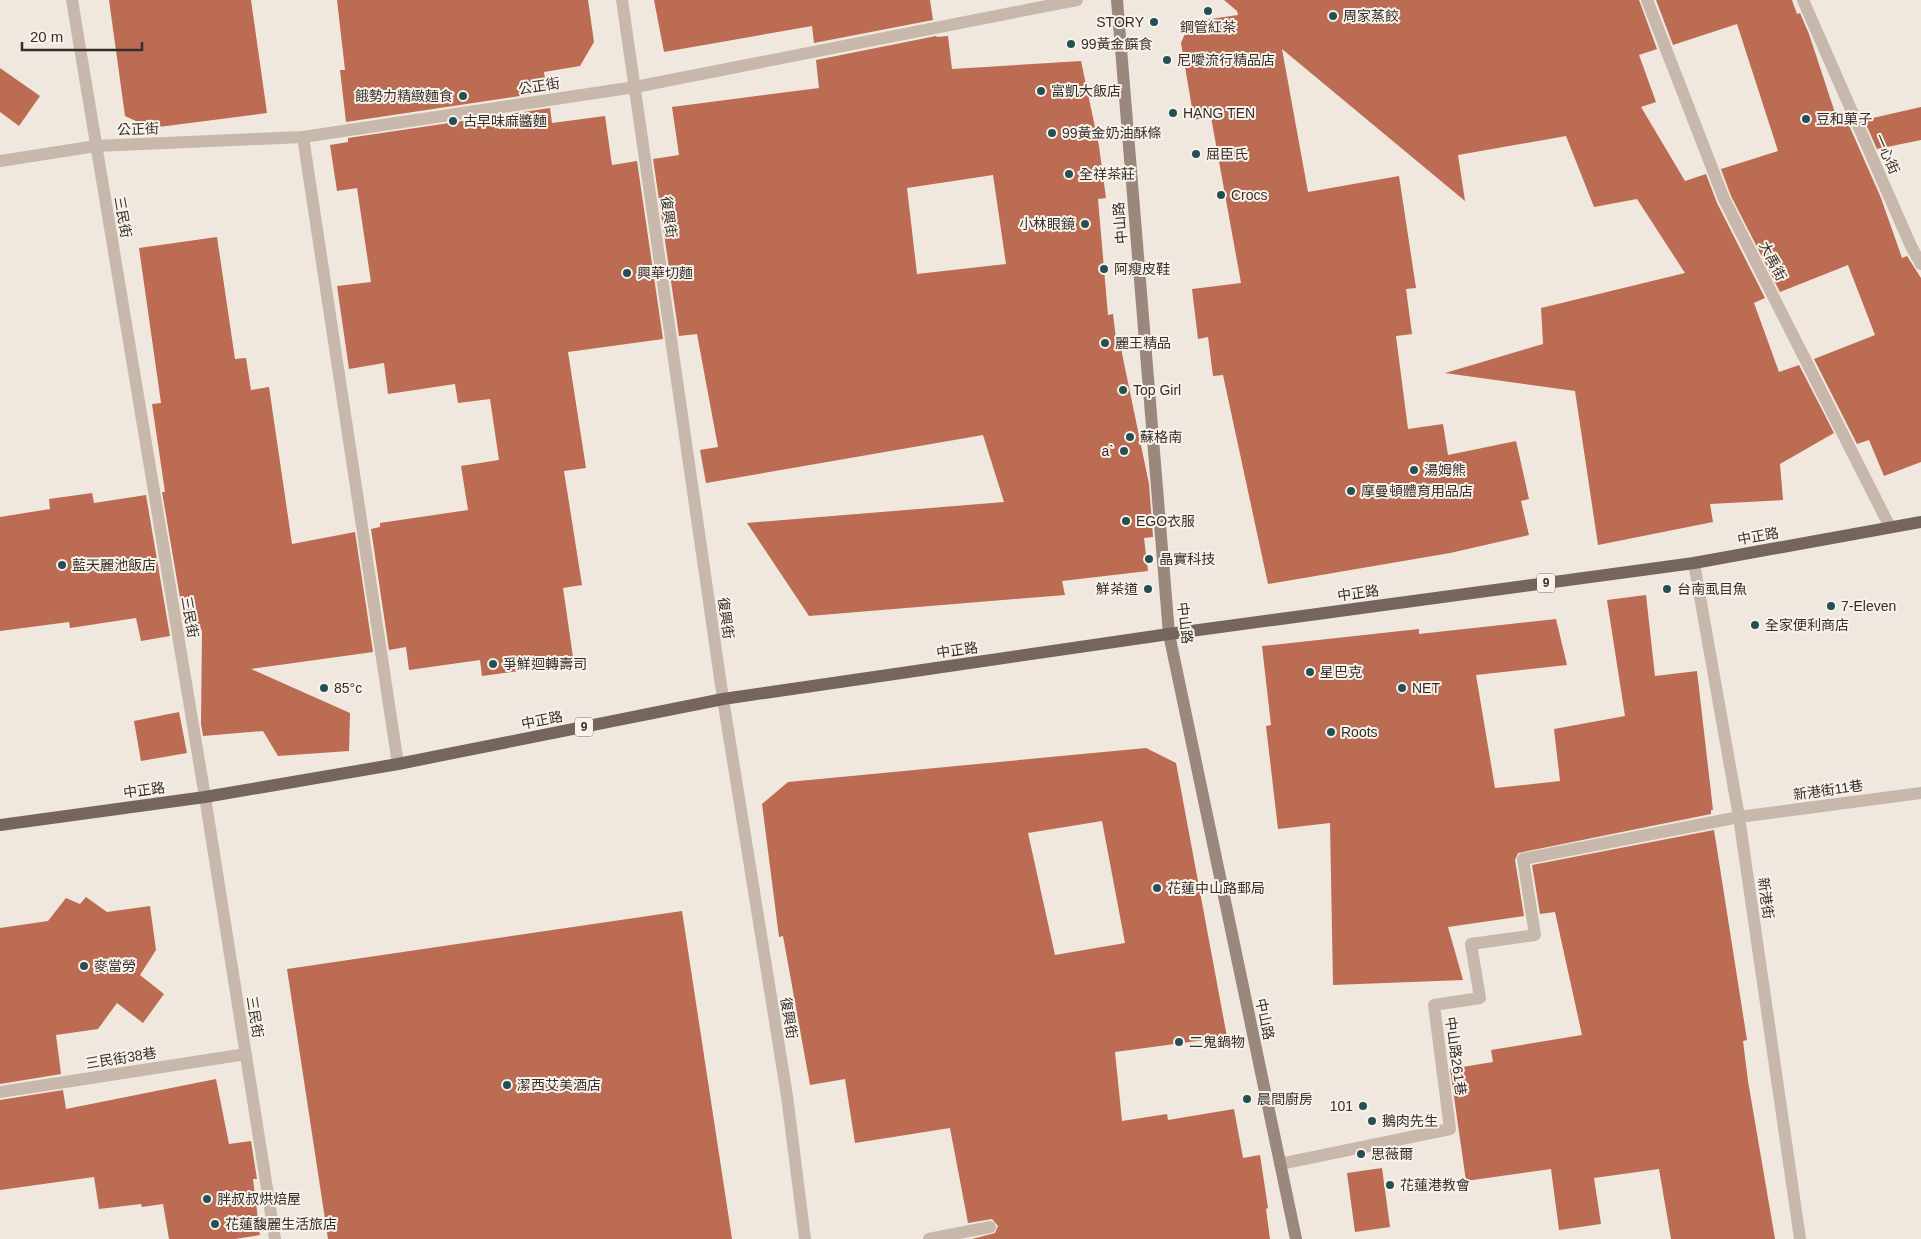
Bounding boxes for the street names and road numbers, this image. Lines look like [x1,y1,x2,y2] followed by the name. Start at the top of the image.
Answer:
[517,75,561,97] street label: 公正街
[117,120,159,138] street label: 公正街
[1871,132,1903,176] street label: 一心街
[111,195,135,239] street label: 三民街
[658,195,680,239] street label: 復興街
[1110,201,1130,245] street label: 中山路
[1756,239,1790,283] street label: 大禹街
[1736,524,1780,548] street label: 中正路
[1537,574,1555,592] road number: 9
[1336,582,1380,604] street label: 中正路
[178,595,202,639] street label: 三民街
[715,596,737,640] street label: 復興街
[1175,601,1195,645] street label: 中山路
[935,639,979,661] street label: 中正路
[520,708,564,732] street label: 中正路
[575,718,593,736] road number: 9
[1792,777,1864,803] street label: 新港街11巷
[122,779,166,801] street label: 中正路
[1755,876,1777,920] street label: 新港街
[244,995,266,1039] street label: 三民街
[778,996,800,1040] street label: 復興街
[1253,997,1277,1041] street label: 中山路
[1443,1016,1469,1096] street label: 中山路261巷
[84,1044,158,1072] street label: 三民街38巷

